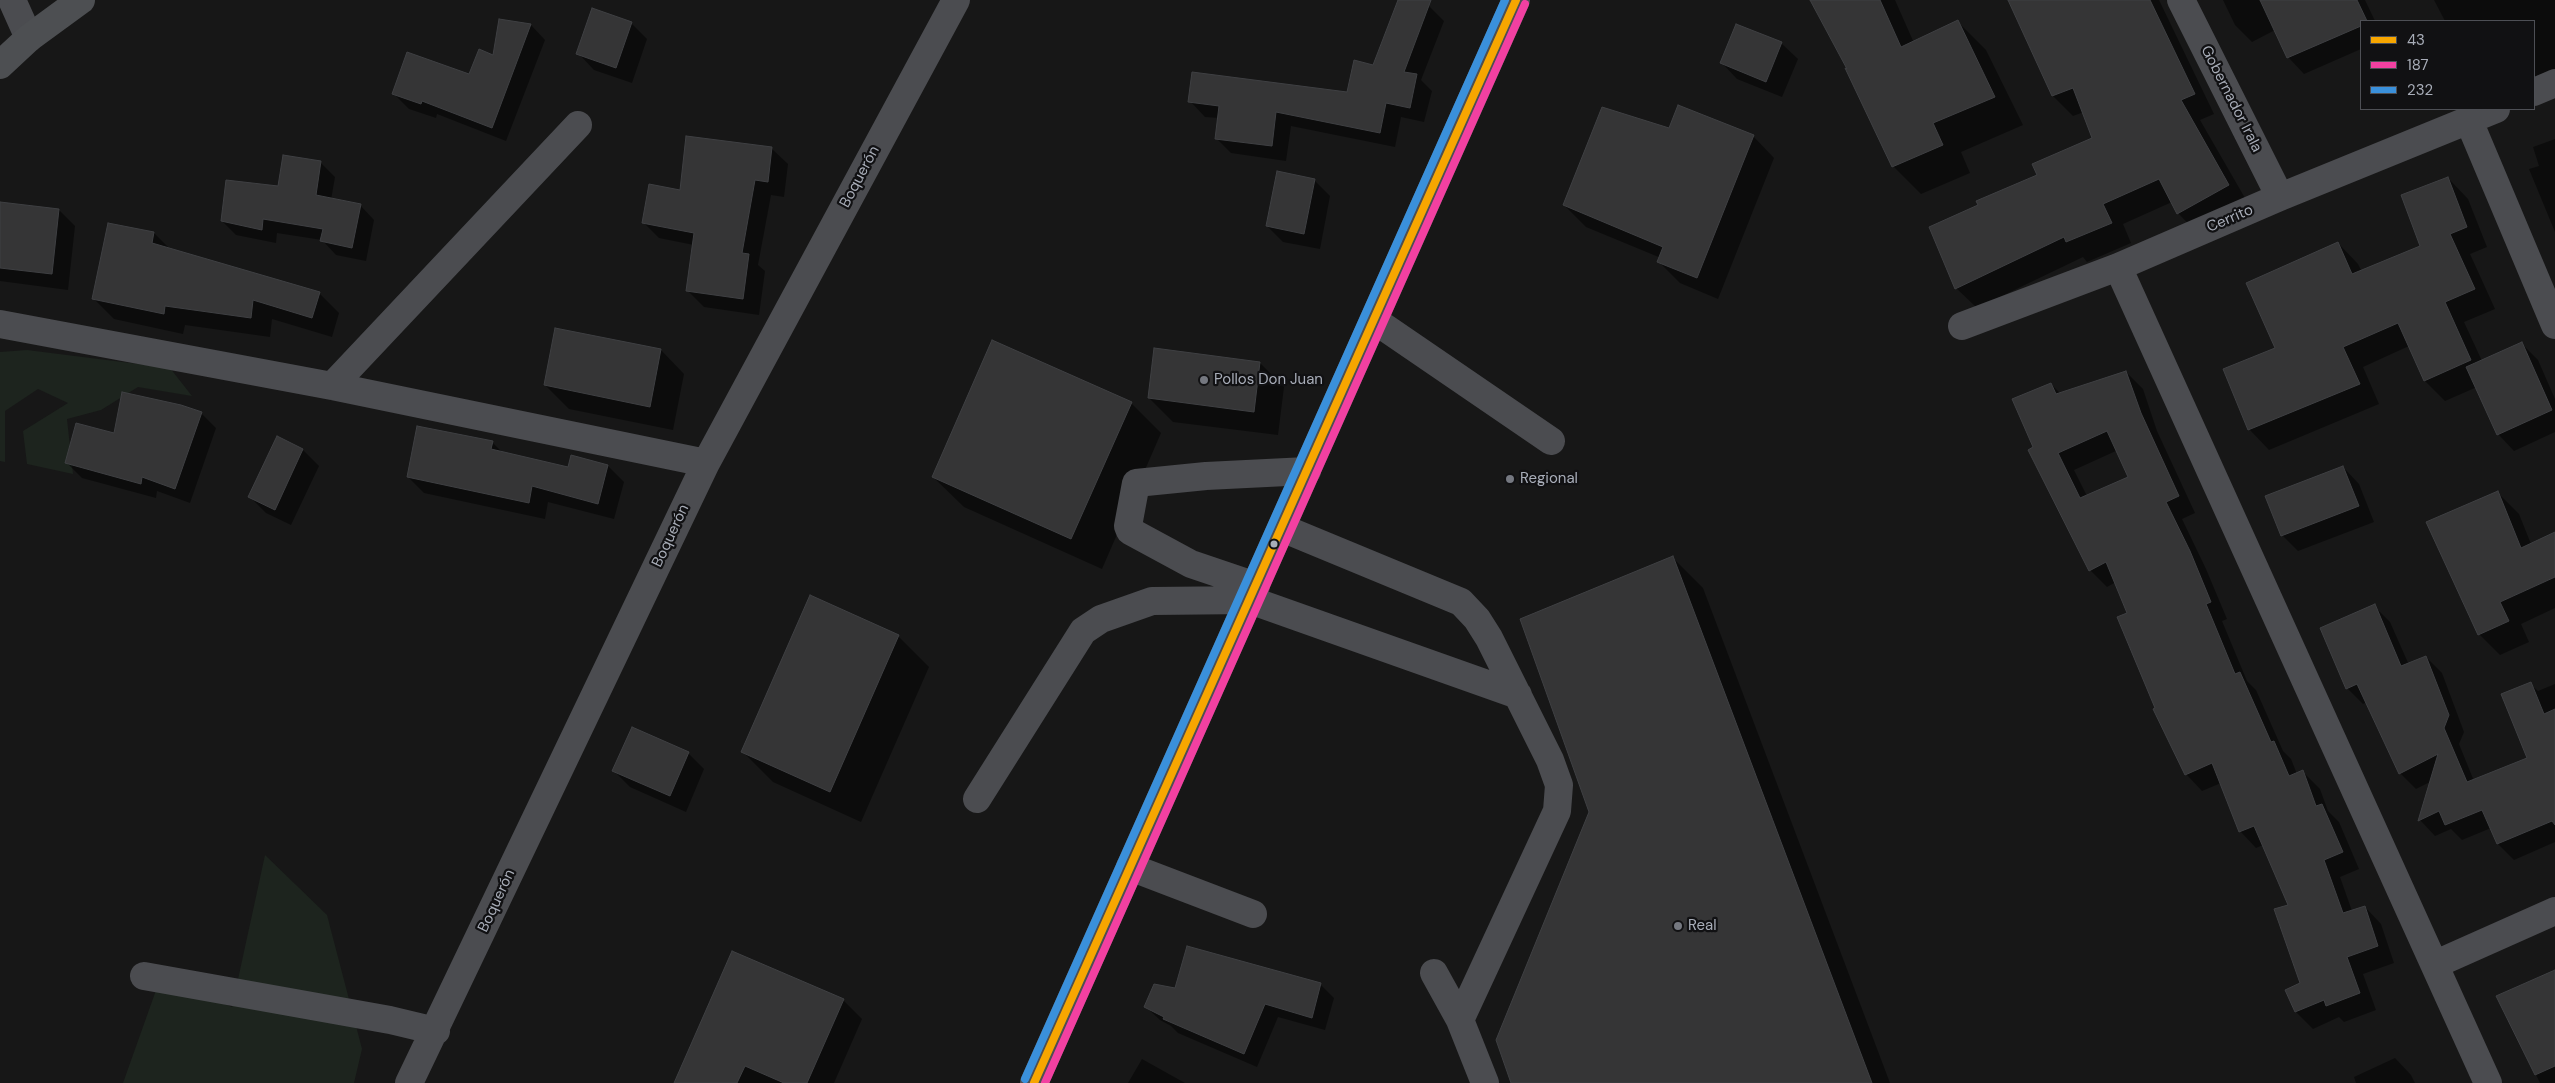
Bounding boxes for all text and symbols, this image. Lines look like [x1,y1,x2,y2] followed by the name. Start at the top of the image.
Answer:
[2360,20,2535,110] legend
[2407,30,2425,50] text: 43
[2196,43,2266,155] street label: Gobernador Irala
[2407,55,2428,75] text: 187
[2407,80,2433,100] text: 232
[836,143,884,211] street label: Boquerón
[2204,201,2256,237] street label: Cerrito
[1214,371,1323,389] place label: Pollos Don Juan
[1198,374,1210,386] marker: Pollos Don Juan
[1520,470,1578,488] place label: Regional
[1504,473,1516,485] marker: Regional
[649,502,693,570] street label: Boquerón
[1269,539,1279,549] unlabelled marker
[475,867,519,935] street label: Boquerón
[1688,917,1716,935] place label: Real
[1672,920,1684,932] marker: Real

